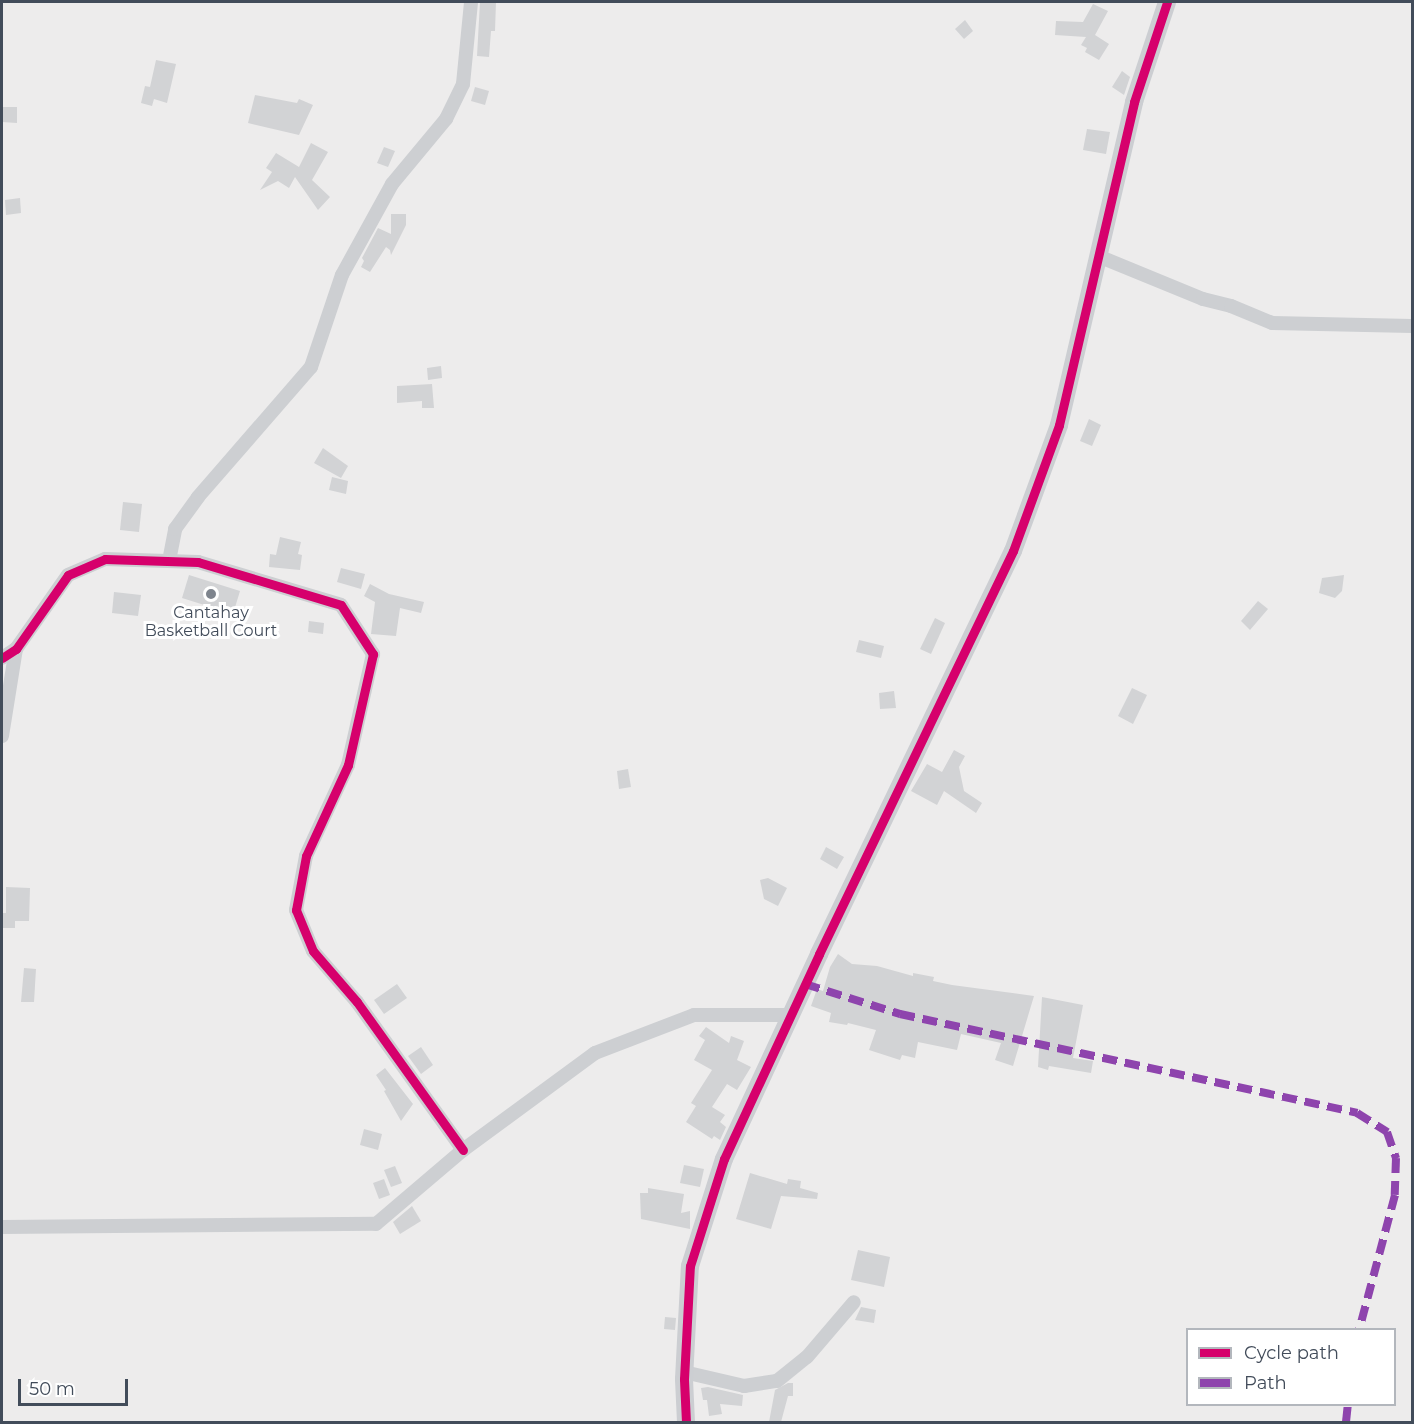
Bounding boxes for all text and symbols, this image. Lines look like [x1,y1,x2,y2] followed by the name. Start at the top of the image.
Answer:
[204,587,218,601] marker: Cantahay Basketball Court
[145,603,277,641] place label: Cantahay Basketball Court
[1186,1328,1396,1406] legend
[1244,1342,1339,1364] text: Cycle path
[21,1367,130,1405] scale bar
[1244,1372,1287,1394] text: Path
[29,1378,75,1400] text: 50 m

